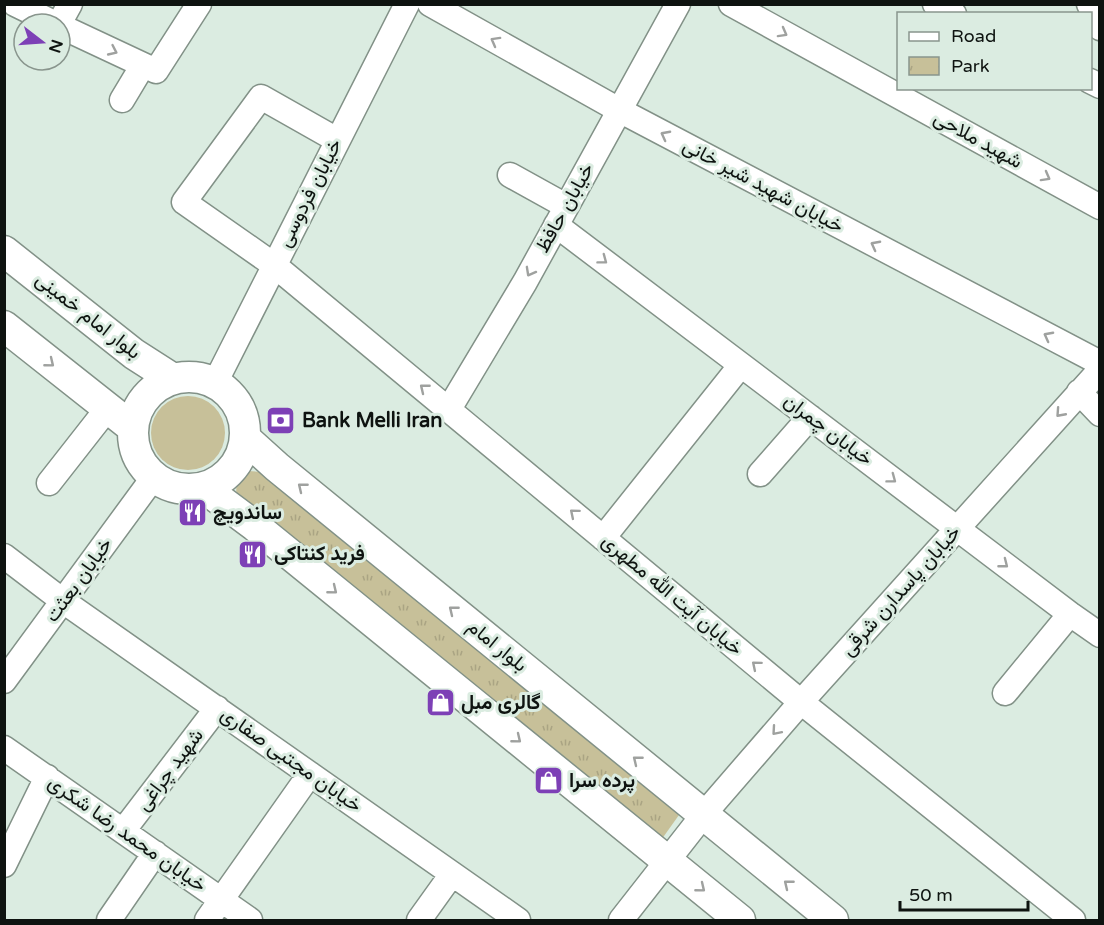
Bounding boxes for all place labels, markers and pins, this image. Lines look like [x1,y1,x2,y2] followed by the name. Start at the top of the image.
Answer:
[265,405,297,437] bank icon: Bank Melli Iran
[302,409,442,433] place label: Bank Melli Iran
[176,497,208,529] restaurant icon: ساندویچ
[213,501,282,526] place label: ساندویچ
[237,538,269,570] restaurant icon: فرید کنتاکی
[274,542,365,566] place label: فرید کنتاکی
[424,687,456,719] shop icon: گالری مبل
[461,691,541,715] place label: گالری مبل
[532,765,564,797] shop icon: پرده سرا
[569,769,635,794] place label: پرده سرا

